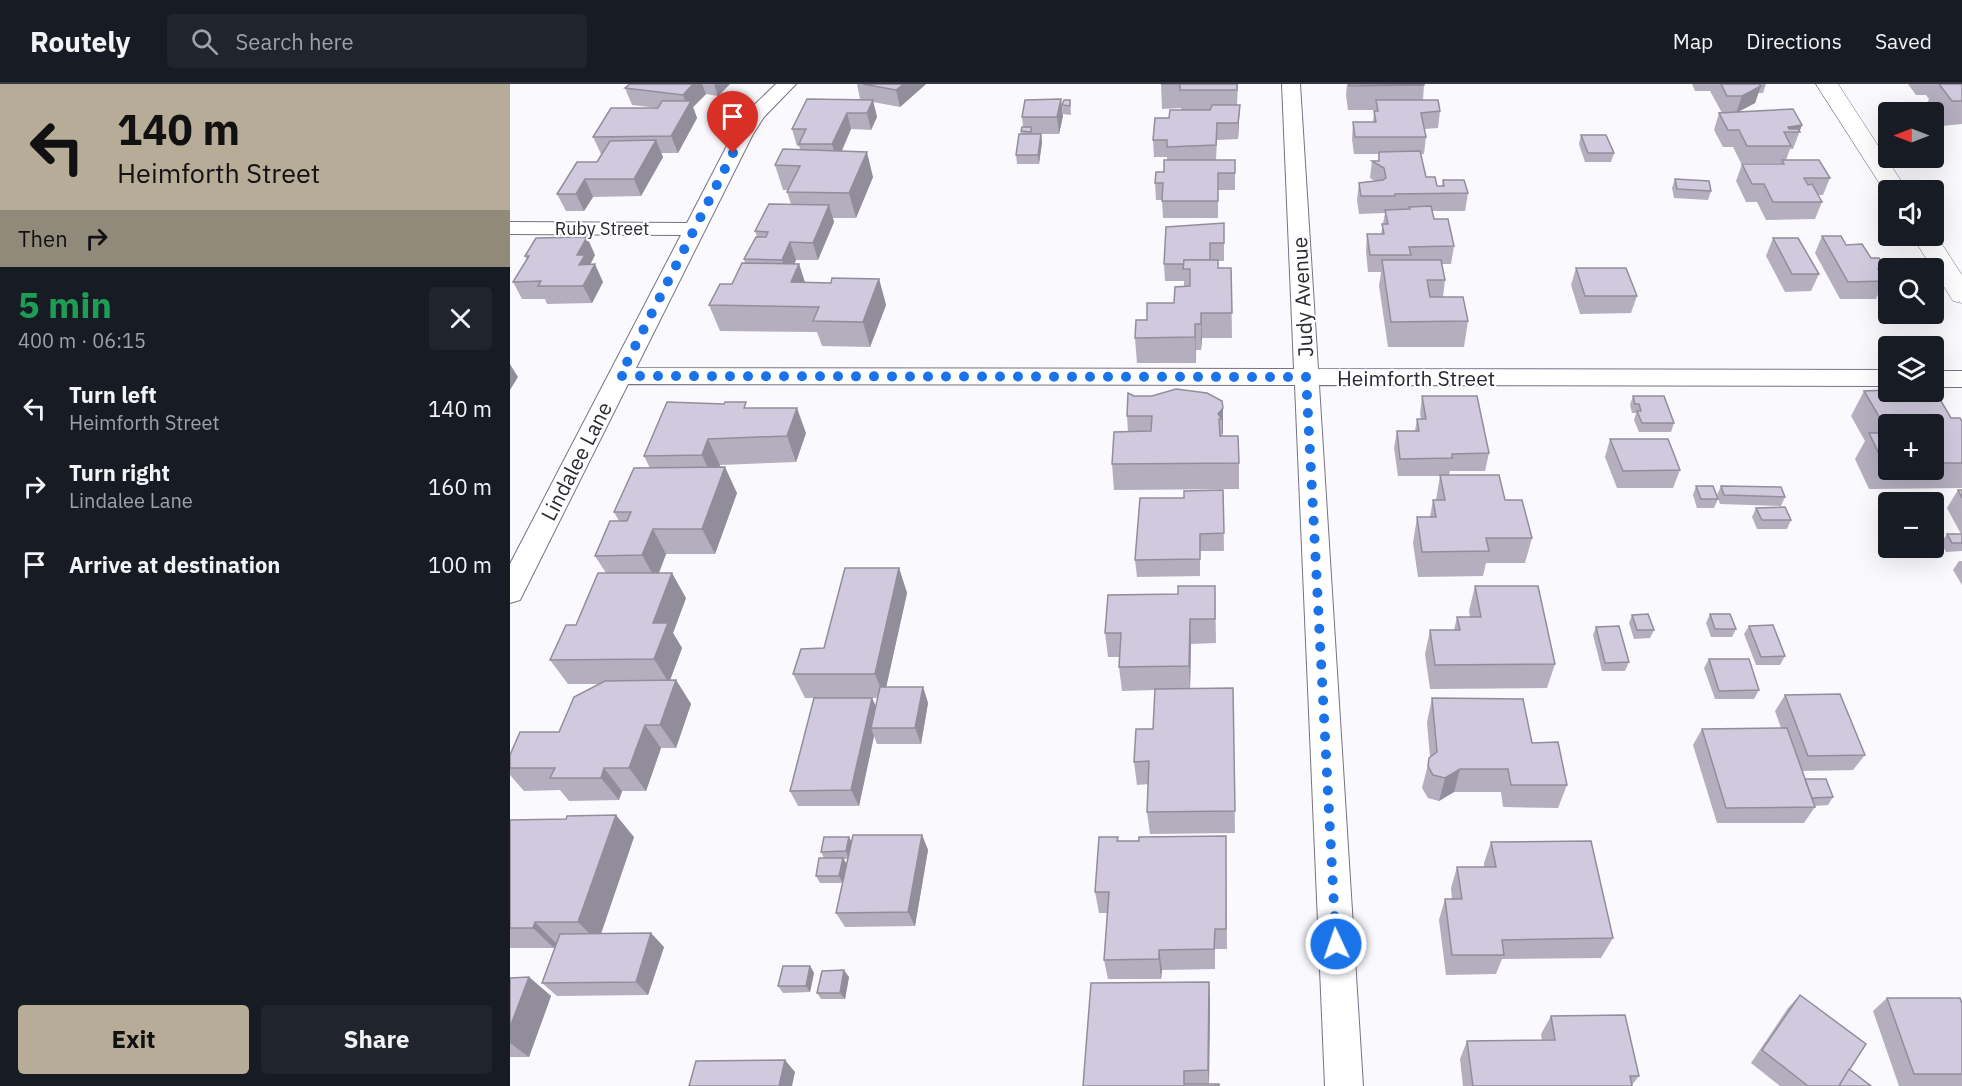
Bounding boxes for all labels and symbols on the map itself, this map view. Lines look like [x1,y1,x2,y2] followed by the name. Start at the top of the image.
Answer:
[707,91,758,153] pin
[1878,102,1944,168] north arrow
[555,217,649,240] street label: Ruby Street
[1285,236,1319,358] street label: Judy Avenue
[1337,364,1495,392] street label: Heimforth Street
[534,397,618,525] street label: Lindalee Lane
[1304,912,1368,976] position arrow

